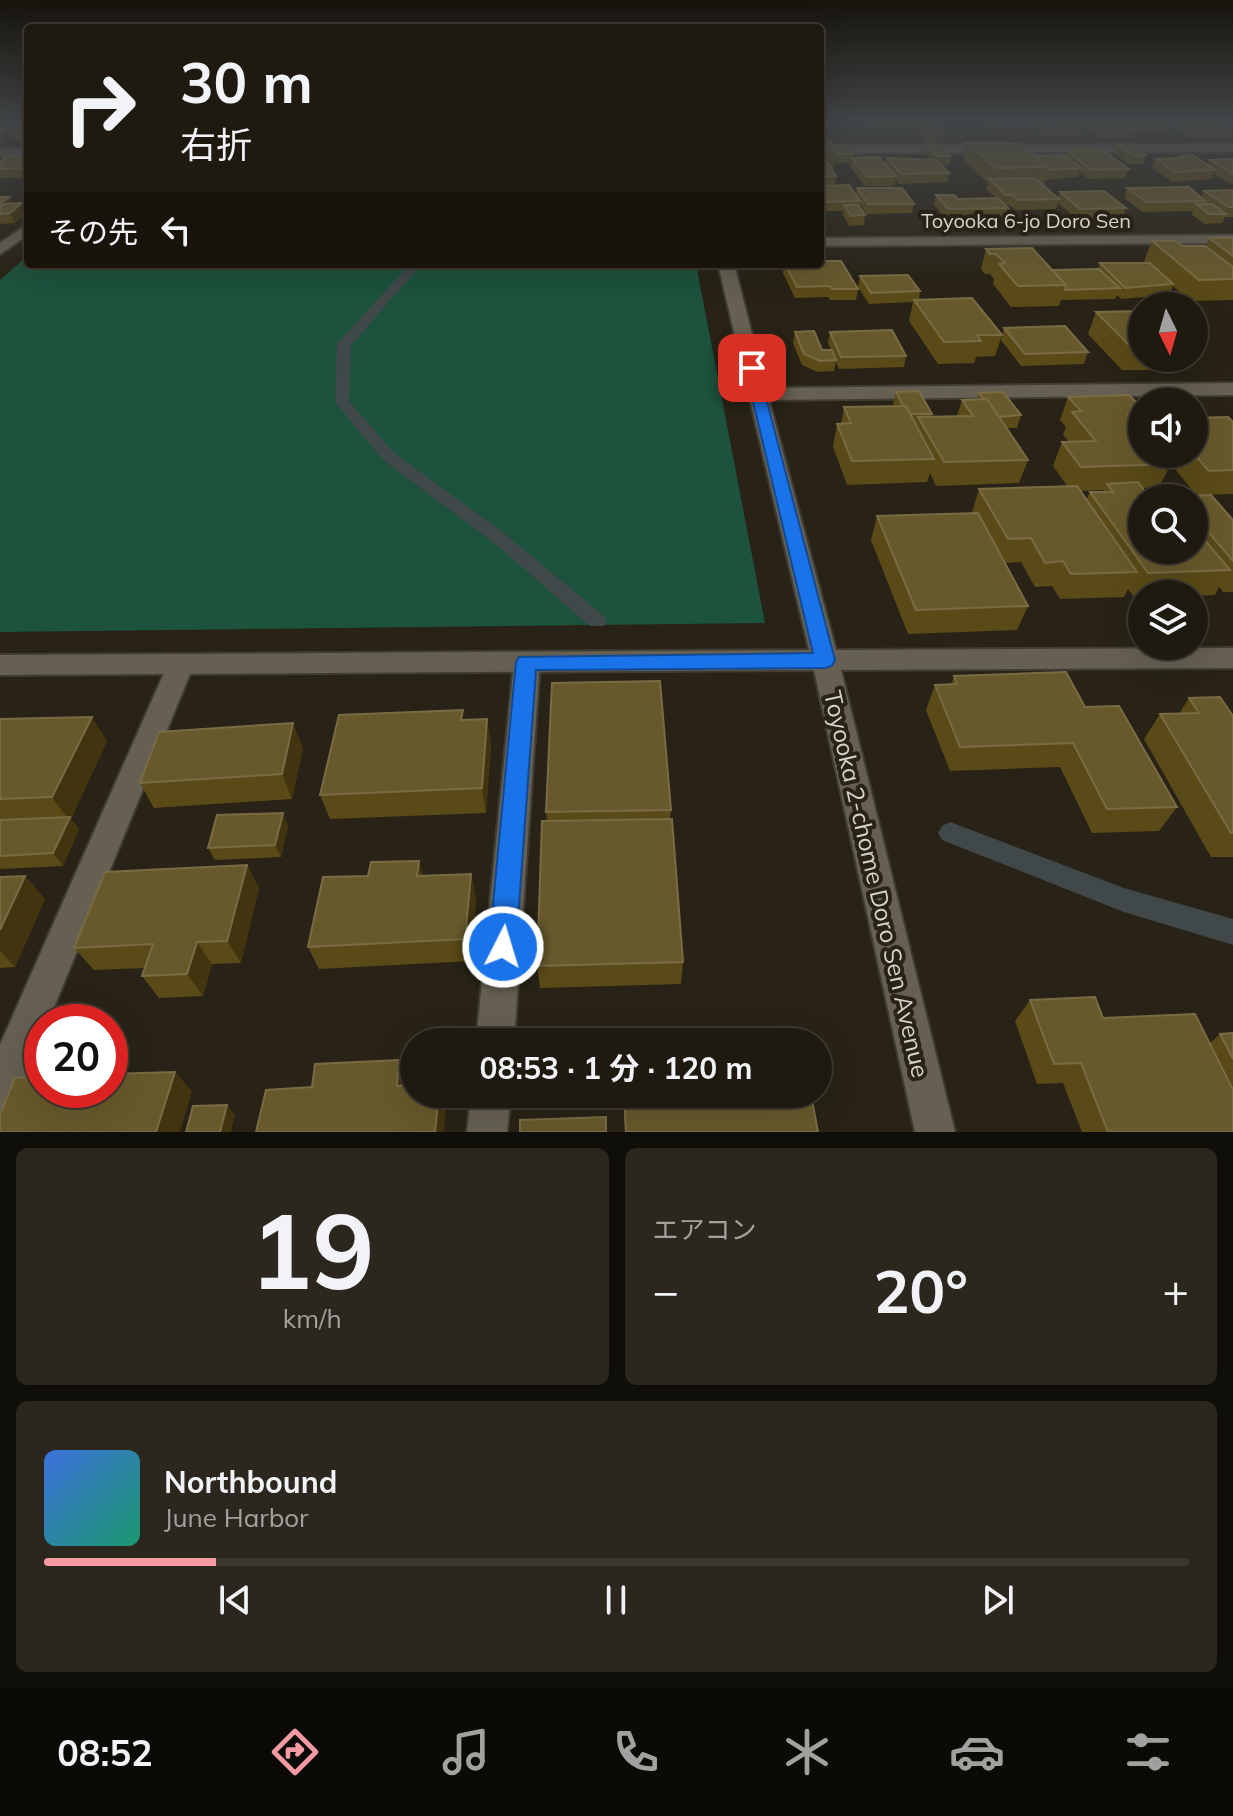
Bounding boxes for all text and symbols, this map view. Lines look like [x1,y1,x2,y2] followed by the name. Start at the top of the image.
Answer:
[180,47,313,117] text: 30 m
[48,56,152,160] icon: right
[180,122,252,167] text: 右折
[154,208,198,252] icon: left
[921,208,1131,233] street label: Toyooka 6-jo Doro Sen
[48,213,138,251] text: その先
[1128,292,1208,372] north arrow
[1128,292,1208,660] map controls
[718,334,786,402] pin
[730,346,774,390] icon: arrive
[1128,388,1208,468] button: sound
[1128,484,1208,564] button: search
[1128,580,1208,660] button: layers
[818,688,936,1080] street label: Toyooka 2-chome Doro Sen Avenue
[461,905,545,989] position arrow
[24,1004,128,1108] speed limit sign: 20
[480,1049,752,1087] text: 08:53 · 1 分 · 120 m
[250,1184,375,1315] text: 19
[653,1213,757,1246] text: エアコン
[873,1253,968,1328] text: 20°
[653,1263,679,1318] text: −
[1163,1263,1189,1318] text: +
[283,1302,342,1335] text: km/h
[164,1463,337,1501] text: Northbound
[164,1501,309,1534] text: June Harbor
[213,1578,257,1622] icon: previous
[594,1578,638,1622] icon: pause
[976,1578,1020,1622] icon: next
[267,1724,323,1780] icon: directions
[438,1724,494,1780] icon: music
[608,1724,664,1780] icon: phone
[779,1724,835,1780] icon: climate
[949,1724,1005,1780] icon: car
[1120,1724,1176,1780] icon: filters
[57,1730,153,1775] text: 08:52

